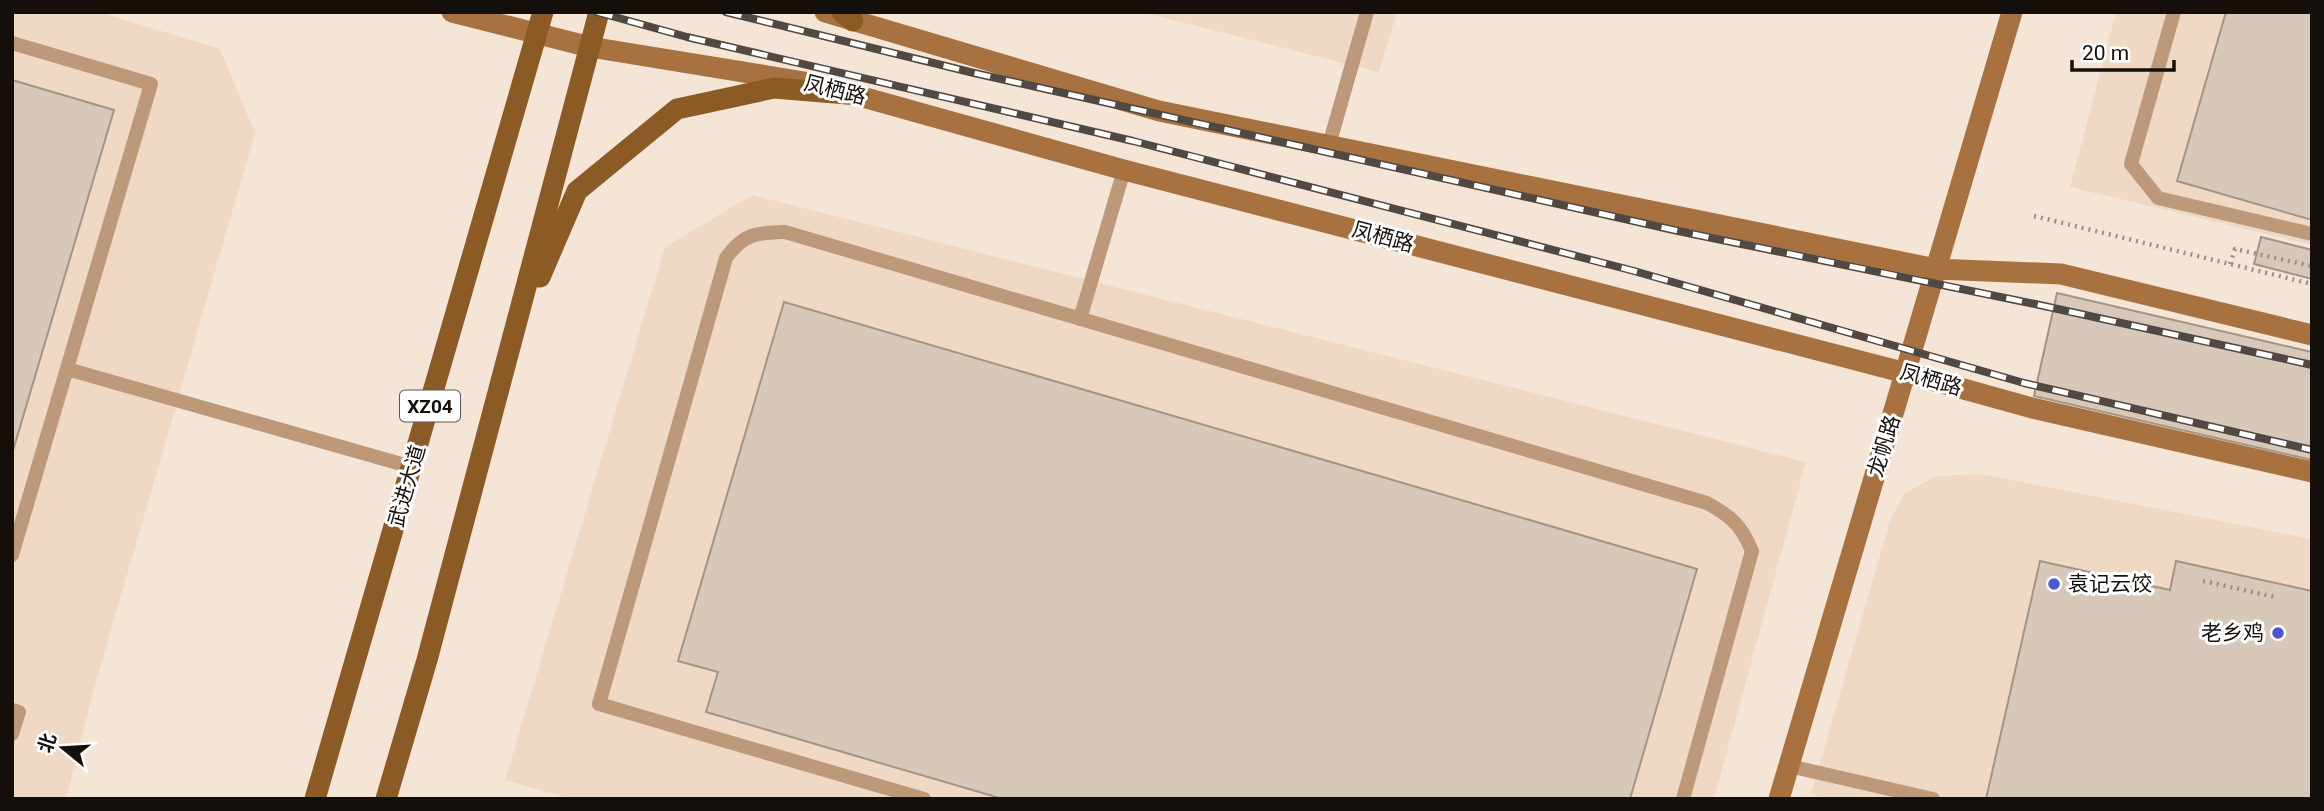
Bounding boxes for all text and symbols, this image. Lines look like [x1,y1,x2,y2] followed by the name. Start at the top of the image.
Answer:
[2072,28,2174,72] scale bar
[2082,41,2129,65] text: 20 m
[802,71,868,109] street label: 凤栖路
[1349,217,1417,257] street label: 凤栖路
[1897,360,1965,400] street label: 凤栖路
[400,390,460,422] road number: XZ04
[1863,412,1905,480] street label: 龙帆路
[384,442,430,530] street label: 武进大道
[2068,572,2152,596] place label: 袁记云饺
[2046,576,2062,592] marker: 袁记云饺
[2201,621,2264,645] place label: 老乡鸡
[2270,625,2286,641] marker: 老乡鸡
[28,713,98,783] north arrow
[33,730,61,755] text: 北

